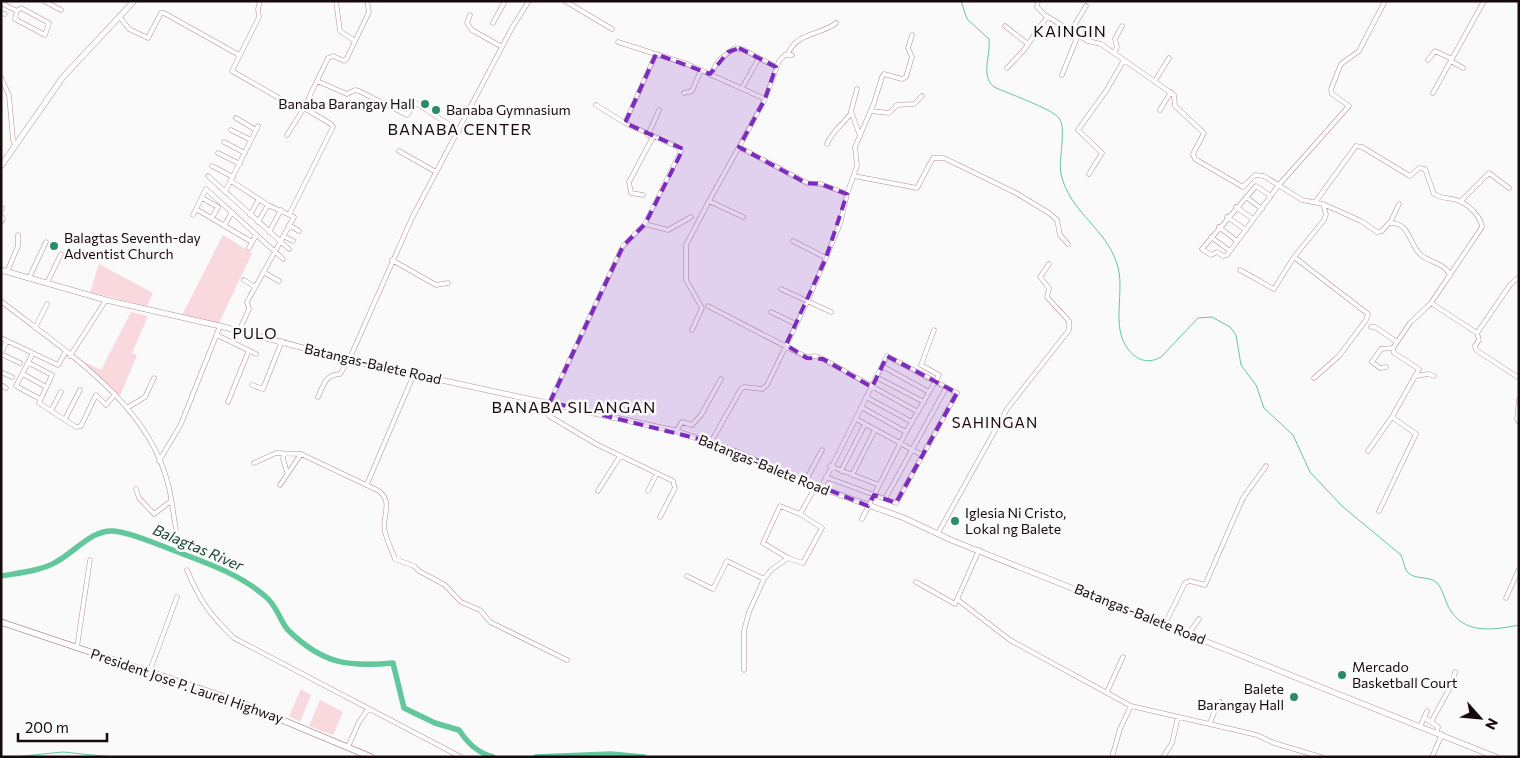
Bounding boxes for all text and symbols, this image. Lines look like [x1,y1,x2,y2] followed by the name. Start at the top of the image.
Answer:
[1033,21,1107,40] district label: KAINGIN
[278,95,415,112] place label: Banaba Barangay Hall
[419,98,431,110] marker: Banaba Barangay Hall
[446,101,571,118] place label: Banaba Gymnasium
[430,104,442,116] marker: Banaba Gymnasium
[388,119,532,138] district label: BANABA CENTER
[64,229,201,262] place label: Balagtas Seventh-day Adventist Church
[48,240,60,252] marker: Balagtas Seventh-day Adventist Church
[233,324,277,342] district label: PULO
[303,339,443,388] street label: Batangas-Balete Road
[492,397,656,416] district label: BANABA SILANGAN
[952,413,1038,431] district label: SAHINGAN
[696,430,832,499] street label: Batangas-Balete Road
[965,504,1066,537] place label: Iglesia Ni Cristo, Lokal ng Balete
[949,515,961,527] marker: Iglesia Ni Cristo, Lokal ng Balete
[151,520,247,575] water label: Balagtas River
[1072,579,1208,648] street label: Batangas-Balete Road
[89,645,286,727] street label: President Jose P. Laurel Highway
[1352,658,1458,691] place label: Mercado Basketball Court
[1336,669,1348,681] marker: Mercado Basketball Court
[1197,680,1284,713] place label: Balete Barangay Hall
[1288,691,1300,703] marker: Balete Barangay Hall
[1455,693,1505,743] north arrow
[18,710,106,742] scale bar
[1482,716,1502,733] text: N
[25,718,69,736] text: 200 m

